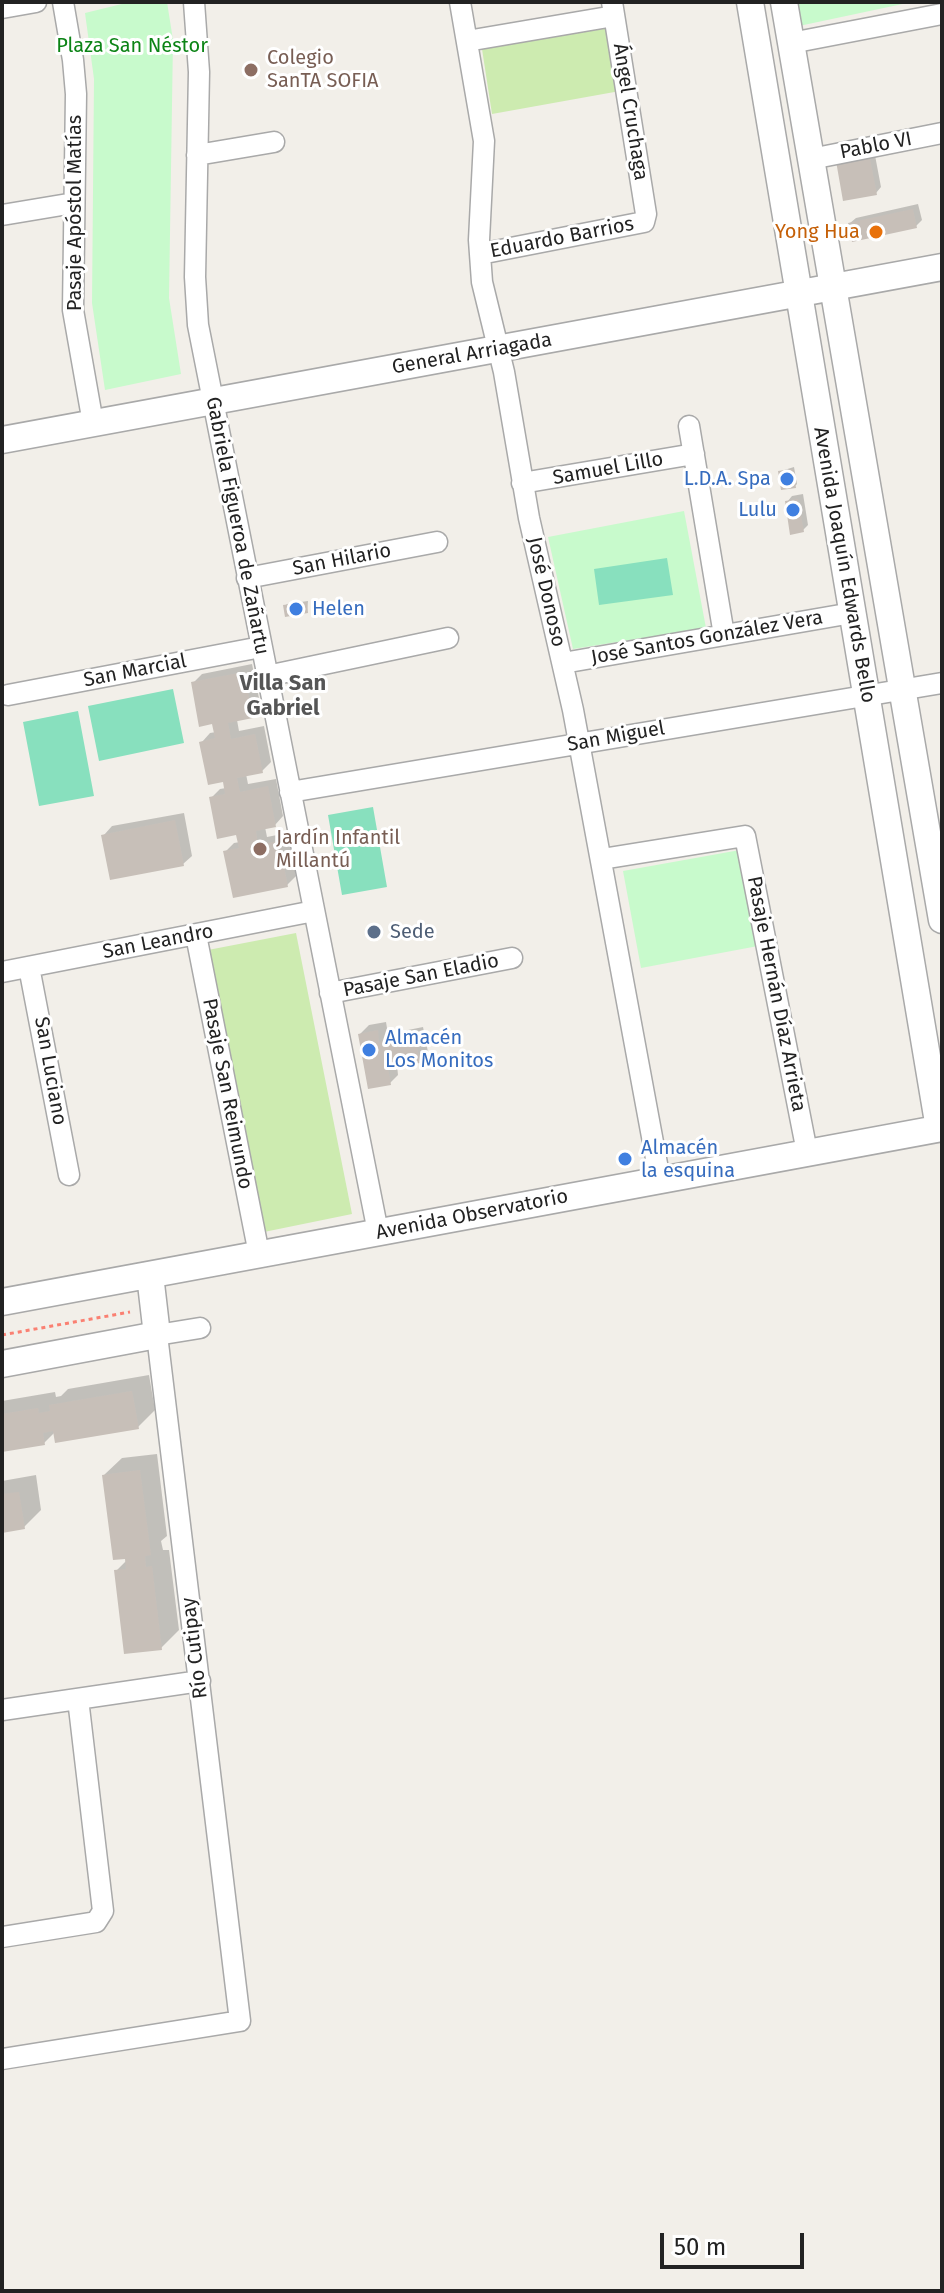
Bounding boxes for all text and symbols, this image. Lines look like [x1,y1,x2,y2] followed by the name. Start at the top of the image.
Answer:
[56,34,208,58] park label: Plaza San Néstor
[607,42,653,182] street label: Ángel Cruchaga
[267,46,379,93] place label: Colegio SanTA SOFIA
[242,61,260,79] marker: Colegio SanTA SOFIA
[63,115,87,311] street label: Pasaje Apóstol Matías
[838,127,914,165] street label: Pablo VI
[488,212,636,264] street label: Eduardo Barrios
[775,220,860,244] place label: Yong Hua
[867,223,885,241] marker: Yong Hua
[390,328,554,380] street label: General Arriagada
[200,395,274,657] street label: Gabriela Figueroa de Zañartu
[808,425,880,705] street label: Avenida Joaquín Edwards Bello
[551,447,665,491] street label: Samuel Lillo
[684,467,771,491] place label: L.D.A. Spa
[778,470,796,488] marker: L.D.A. Spa
[738,498,777,522] place label: Lulu
[784,501,802,519] marker: Lulu
[522,535,570,649] street label: José Donoso
[291,539,393,581] street label: San Hilario
[312,597,365,621] place label: Helen
[287,600,305,618] marker: Helen
[589,606,825,670] street label: José Santos González Vera
[82,649,188,693] street label: San Marcial
[240,671,326,722] district label: Villa San Gabriel
[565,717,667,757] street label: San Miguel
[276,826,400,873] place label: Jardín Infantil Millantú
[251,840,269,858] marker: Jardín Infantil Millantú
[741,874,811,1114] street label: Pasaje Hernán Díaz Arrieta
[101,920,215,964] street label: San Leandro
[390,920,435,944] place label: Sede
[365,923,383,941] marker: Sede
[341,949,501,1003] street label: Pasaje San Eladio
[197,996,257,1192] street label: Pasaje San Reimundo
[29,1015,71,1127] street label: San Luciano
[385,1026,493,1073] place label: Almacén Los Monitos
[360,1041,378,1059] marker: Almacén Los Monitos
[641,1136,735,1183] place label: Almacén la esquina
[616,1150,634,1168] marker: Almacén la esquina
[374,1185,570,1245] street label: Avenida Observatorio
[177,1596,213,1700] street label: Río Cutipay
[664,2217,808,2267] scale bar
[674,2233,726,2261] text: 50 m

